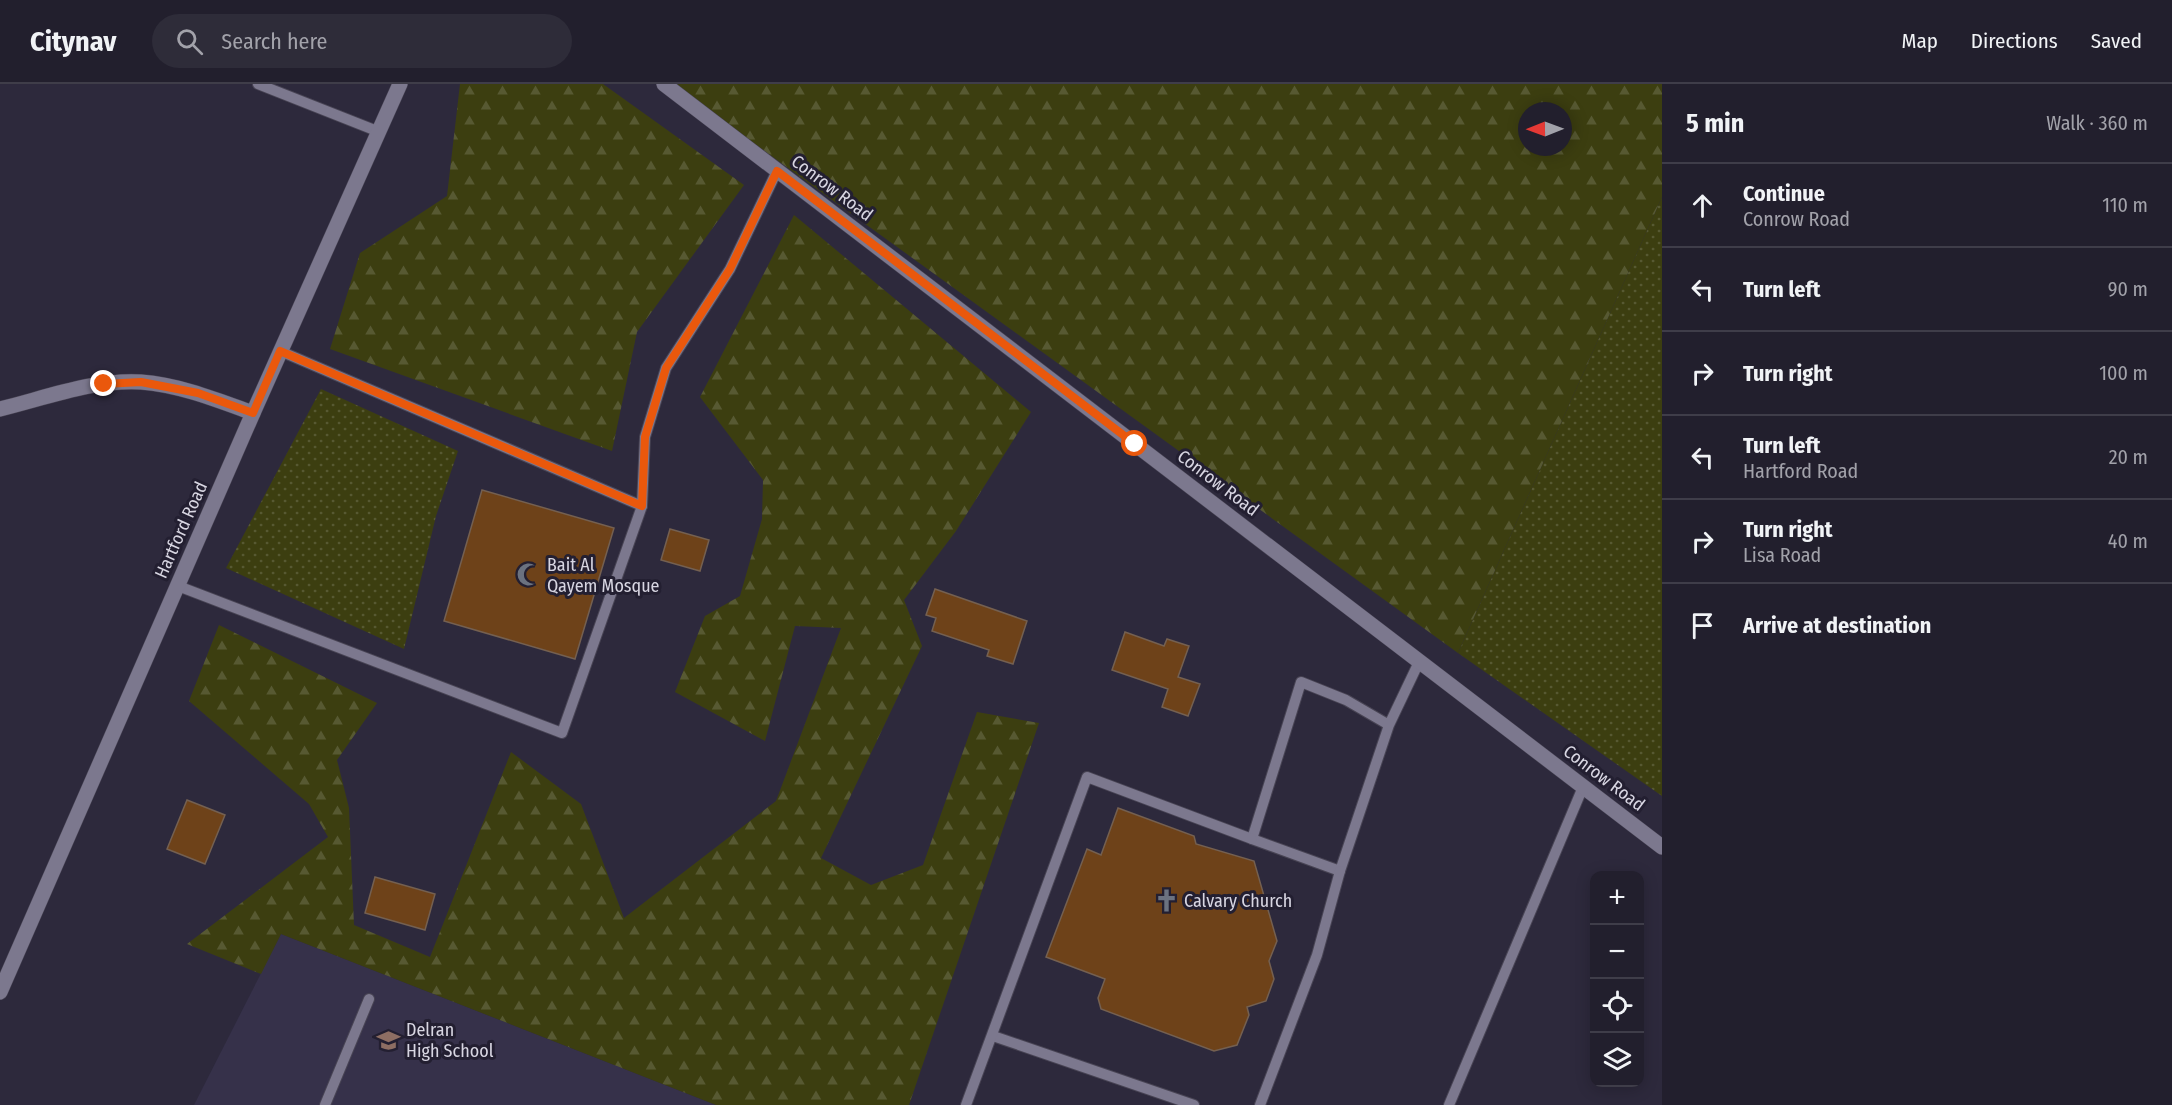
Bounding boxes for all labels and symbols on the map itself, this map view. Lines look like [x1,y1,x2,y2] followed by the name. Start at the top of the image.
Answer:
[1518,102,1572,156] north arrow
[787,150,877,226] street label: Conrow Road
[90,370,116,396] route end
[1121,430,1147,456] route start
[1173,445,1263,521] street label: Conrow Road
[150,478,212,582] street label: Hartford Road
[547,554,660,597] place label: Bait Al Qayem Mosque
[516,562,542,588] mosque icon: Bait Al Qayem Mosque
[1559,740,1649,816] street label: Conrow Road
[1153,888,1179,914] church icon: Calvary Church
[1184,890,1292,912] place label: Calvary Church
[406,1019,494,1062] place label: Delran High School
[375,1027,401,1053] school or university icon: Delran High School

